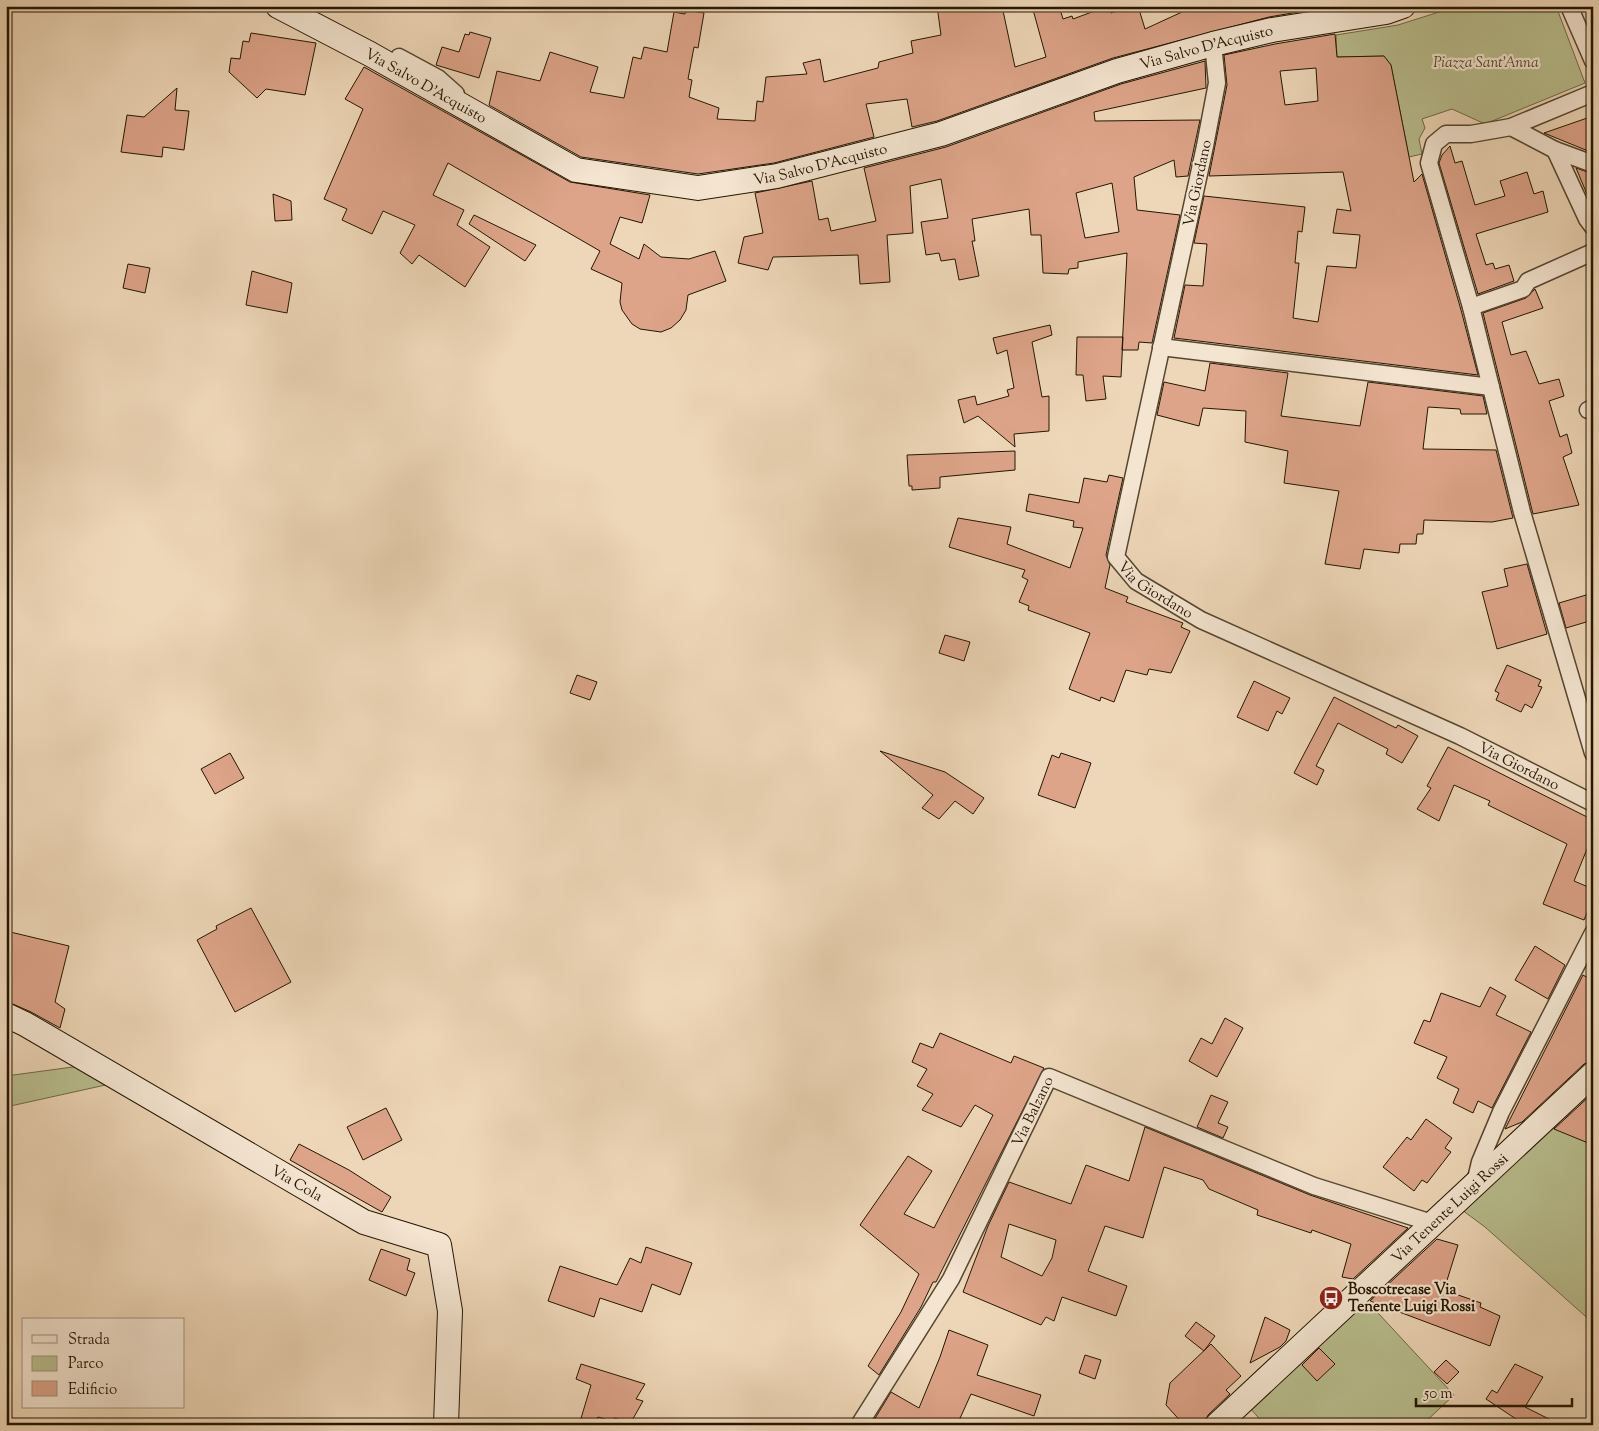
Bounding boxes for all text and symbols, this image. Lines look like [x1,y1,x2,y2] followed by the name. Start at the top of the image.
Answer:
[1137,21,1275,76] street label: Via Salvo D'Acquisto
[360,44,490,130] street label: Via Salvo D'Acquisto
[1433,53,1539,74] park label: Piazza Sant'Anna
[1179,138,1218,229] street label: Via Giordano
[752,139,890,191] street label: Via Salvo D'Acquisto
[1112,557,1196,625] street label: Via Giordano
[1474,738,1563,796] street label: Via Giordano
[1008,1073,1060,1151] street label: Via Balzano
[1387,1149,1514,1269] street label: Via Tenente Luigi Rossi
[267,1161,326,1208] street label: Via Cola
[1348,1280,1476,1318] place label: Boscotrecase Via Tenente Luigi Rossi
[1318,1285,1344,1311] bus stop icon: Boscotrecase Via Tenente Luigi Rossi
[22,1318,185,1408] legend
[68,1330,110,1351] text: Strada
[68,1354,104,1375] text: Parco
[1416,1376,1573,1408] scale bar
[68,1380,117,1401] text: Edificio
[1423,1384,1453,1405] text: 50 m

